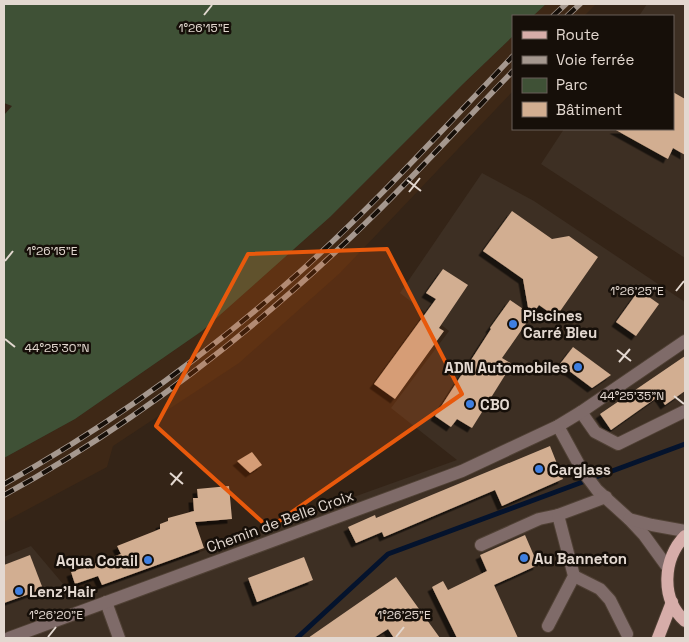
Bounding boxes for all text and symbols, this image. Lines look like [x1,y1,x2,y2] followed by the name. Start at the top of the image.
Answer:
[512,15,674,130] legend
[178,20,230,36] text: 1°26'15"E
[556,25,600,44] text: Route
[556,50,634,69] text: Voie ferrée
[556,75,588,94] text: Parc
[556,100,622,119] text: Bâtiment
[26,243,78,259] text: 1°26'15"E
[610,283,664,299] text: 1°26'25"E
[523,306,597,342] place label: Piscines Carré Bleu
[507,318,519,330] marker: Piscines Carré Bleu
[24,340,90,356] text: 44°25'30"N
[444,358,568,377] place label: ADN Automobiles
[572,361,584,373] marker: ADN Automobiles
[600,388,664,404] text: 44°25'35"N
[480,395,510,414] place label: CBO
[464,398,476,410] marker: CBO
[549,460,611,479] place label: Carglass
[533,463,545,475] marker: Carglass
[204,485,356,557] street label: Chemin de Belle Croix
[534,549,627,568] place label: Au Banneton
[56,551,138,570] place label: Aqua Corail
[518,552,530,564] marker: Au Banneton
[142,554,154,566] marker: Aqua Corail
[29,582,96,601] place label: Lenz'Hair
[13,585,25,597] marker: Lenz'Hair
[29,607,83,623] text: 1°26'20"E
[377,607,431,623] text: 1°26'25"E

